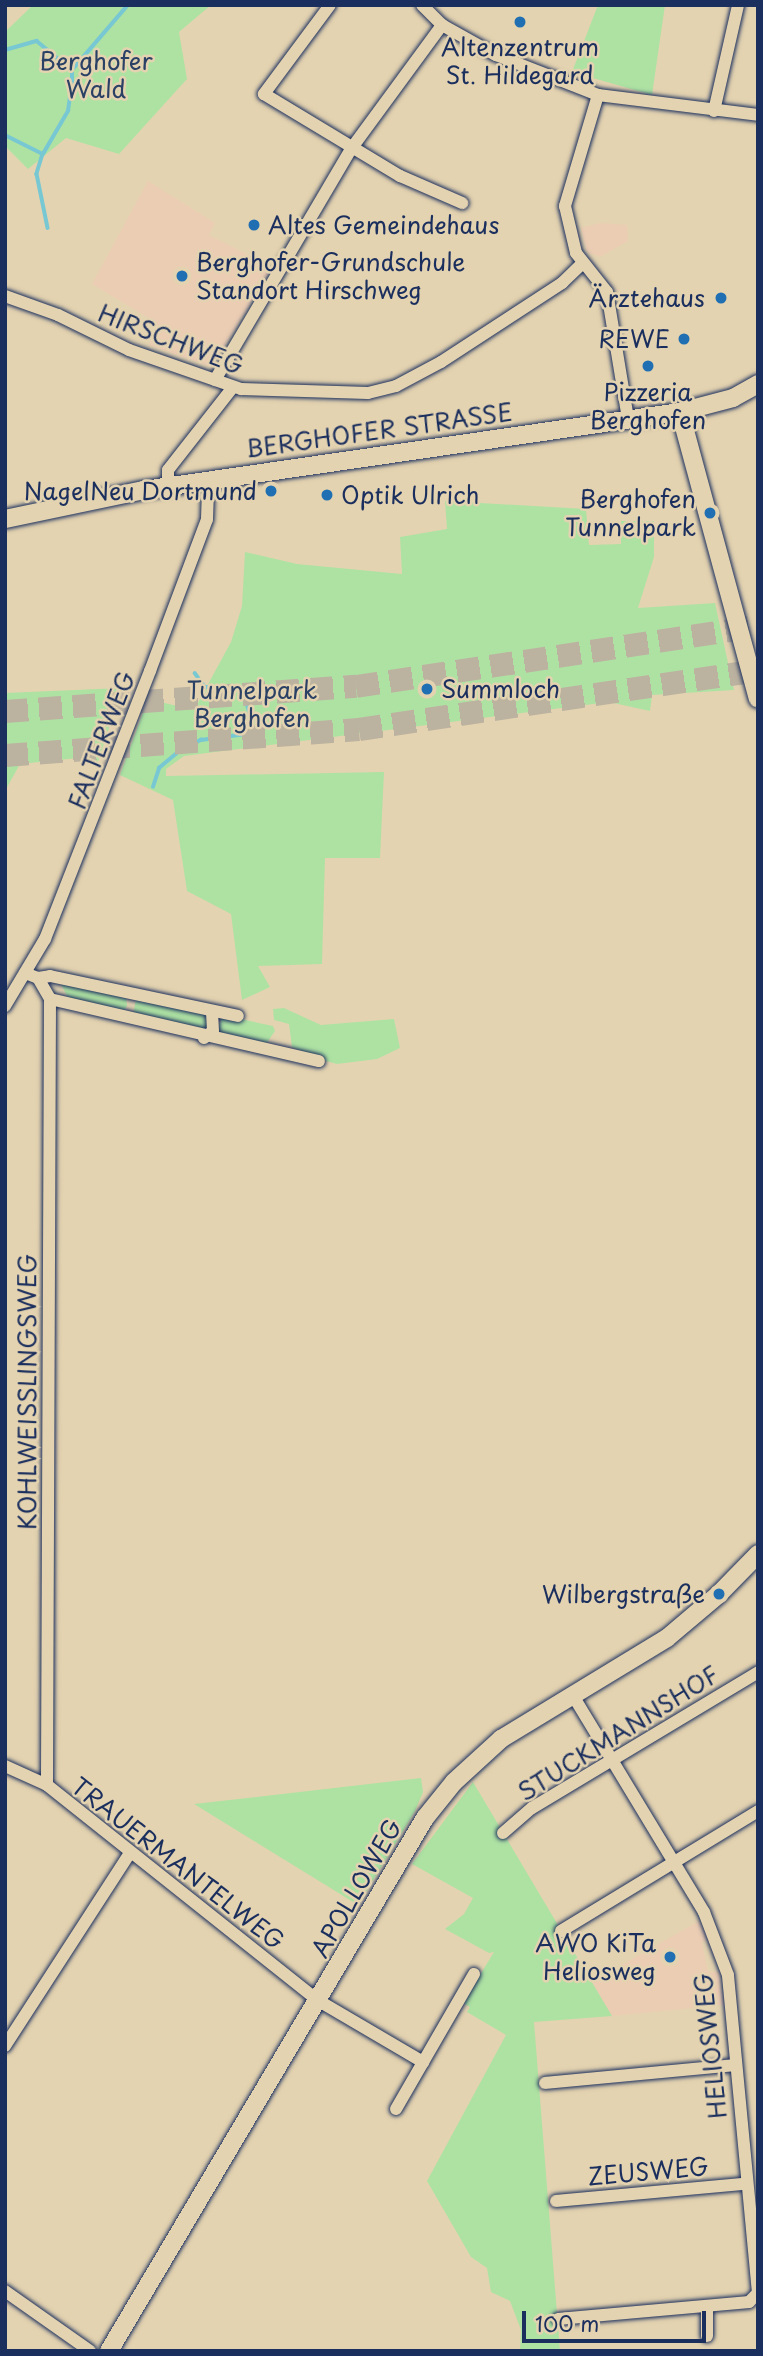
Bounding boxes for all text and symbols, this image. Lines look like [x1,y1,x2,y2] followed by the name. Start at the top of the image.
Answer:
[512,14,528,30] marker: Altenzentrum St. Hildegard
[441,33,599,89] place label: Altenzentrum St. Hildegard
[39,47,153,103] park label: Berghofer Wald
[268,211,501,239] place label: Altes Gemeindehaus
[246,217,262,233] marker: Altes Gemeindehaus
[196,248,465,304] place label: Berghofer-Grundschule Standort Hirschweg
[174,268,190,284] marker: Berghofer-Grundschule Standort Hirschweg
[589,284,705,312] place label: Ärztehaus
[711,288,731,308] marker: Ärztehaus
[94,298,248,380] street label: HIRSCHWEG
[598,325,670,353] place label: REWE
[676,331,692,347] marker: REWE
[640,358,656,374] marker: Pizzeria Berghofen
[590,378,706,434] place label: Pizzeria Berghofen
[244,397,514,463] street label: BERGHOFER STRASSE
[22,477,257,505] place label: NagelNeu Dortmund
[341,481,482,509] place label: Optik Ulrich
[263,483,279,499] marker: NagelNeu Dortmund
[565,485,696,541] place label: Berghofen Tunnelpark
[319,487,335,503] marker: Optik Ulrich
[702,505,718,521] marker: Berghofen Tunnelpark
[62,667,140,813] street label: FALTERWEG
[441,675,560,703] place label: Summloch
[187,676,317,732] park label: Tunnelpark Berghofen
[419,681,435,697] marker: Summloch
[13,1254,41,1530] street label: KOHLWEISSLINGSWEG
[542,1580,705,1608] place label: Wilbergstraße
[711,1586,727,1602] marker: Wilbergstraße
[512,1660,724,1806] street label: STUCKMANNSHOF
[66,1771,290,1955] street label: TRAUERMANTELWEG
[305,1814,407,1962] street label: APOLLOWEG
[537,1929,656,1985] place label: AWO KiTa Heliosweg
[662,1949,678,1965] marker: AWO KiTa Heliosweg
[688,1972,732,2120] street label: HELIOSWEG
[586,2151,710,2191] street label: ZEUSWEG
[525,2296,709,2340] scale bar
[535,2307,599,2339] text: 100 m

